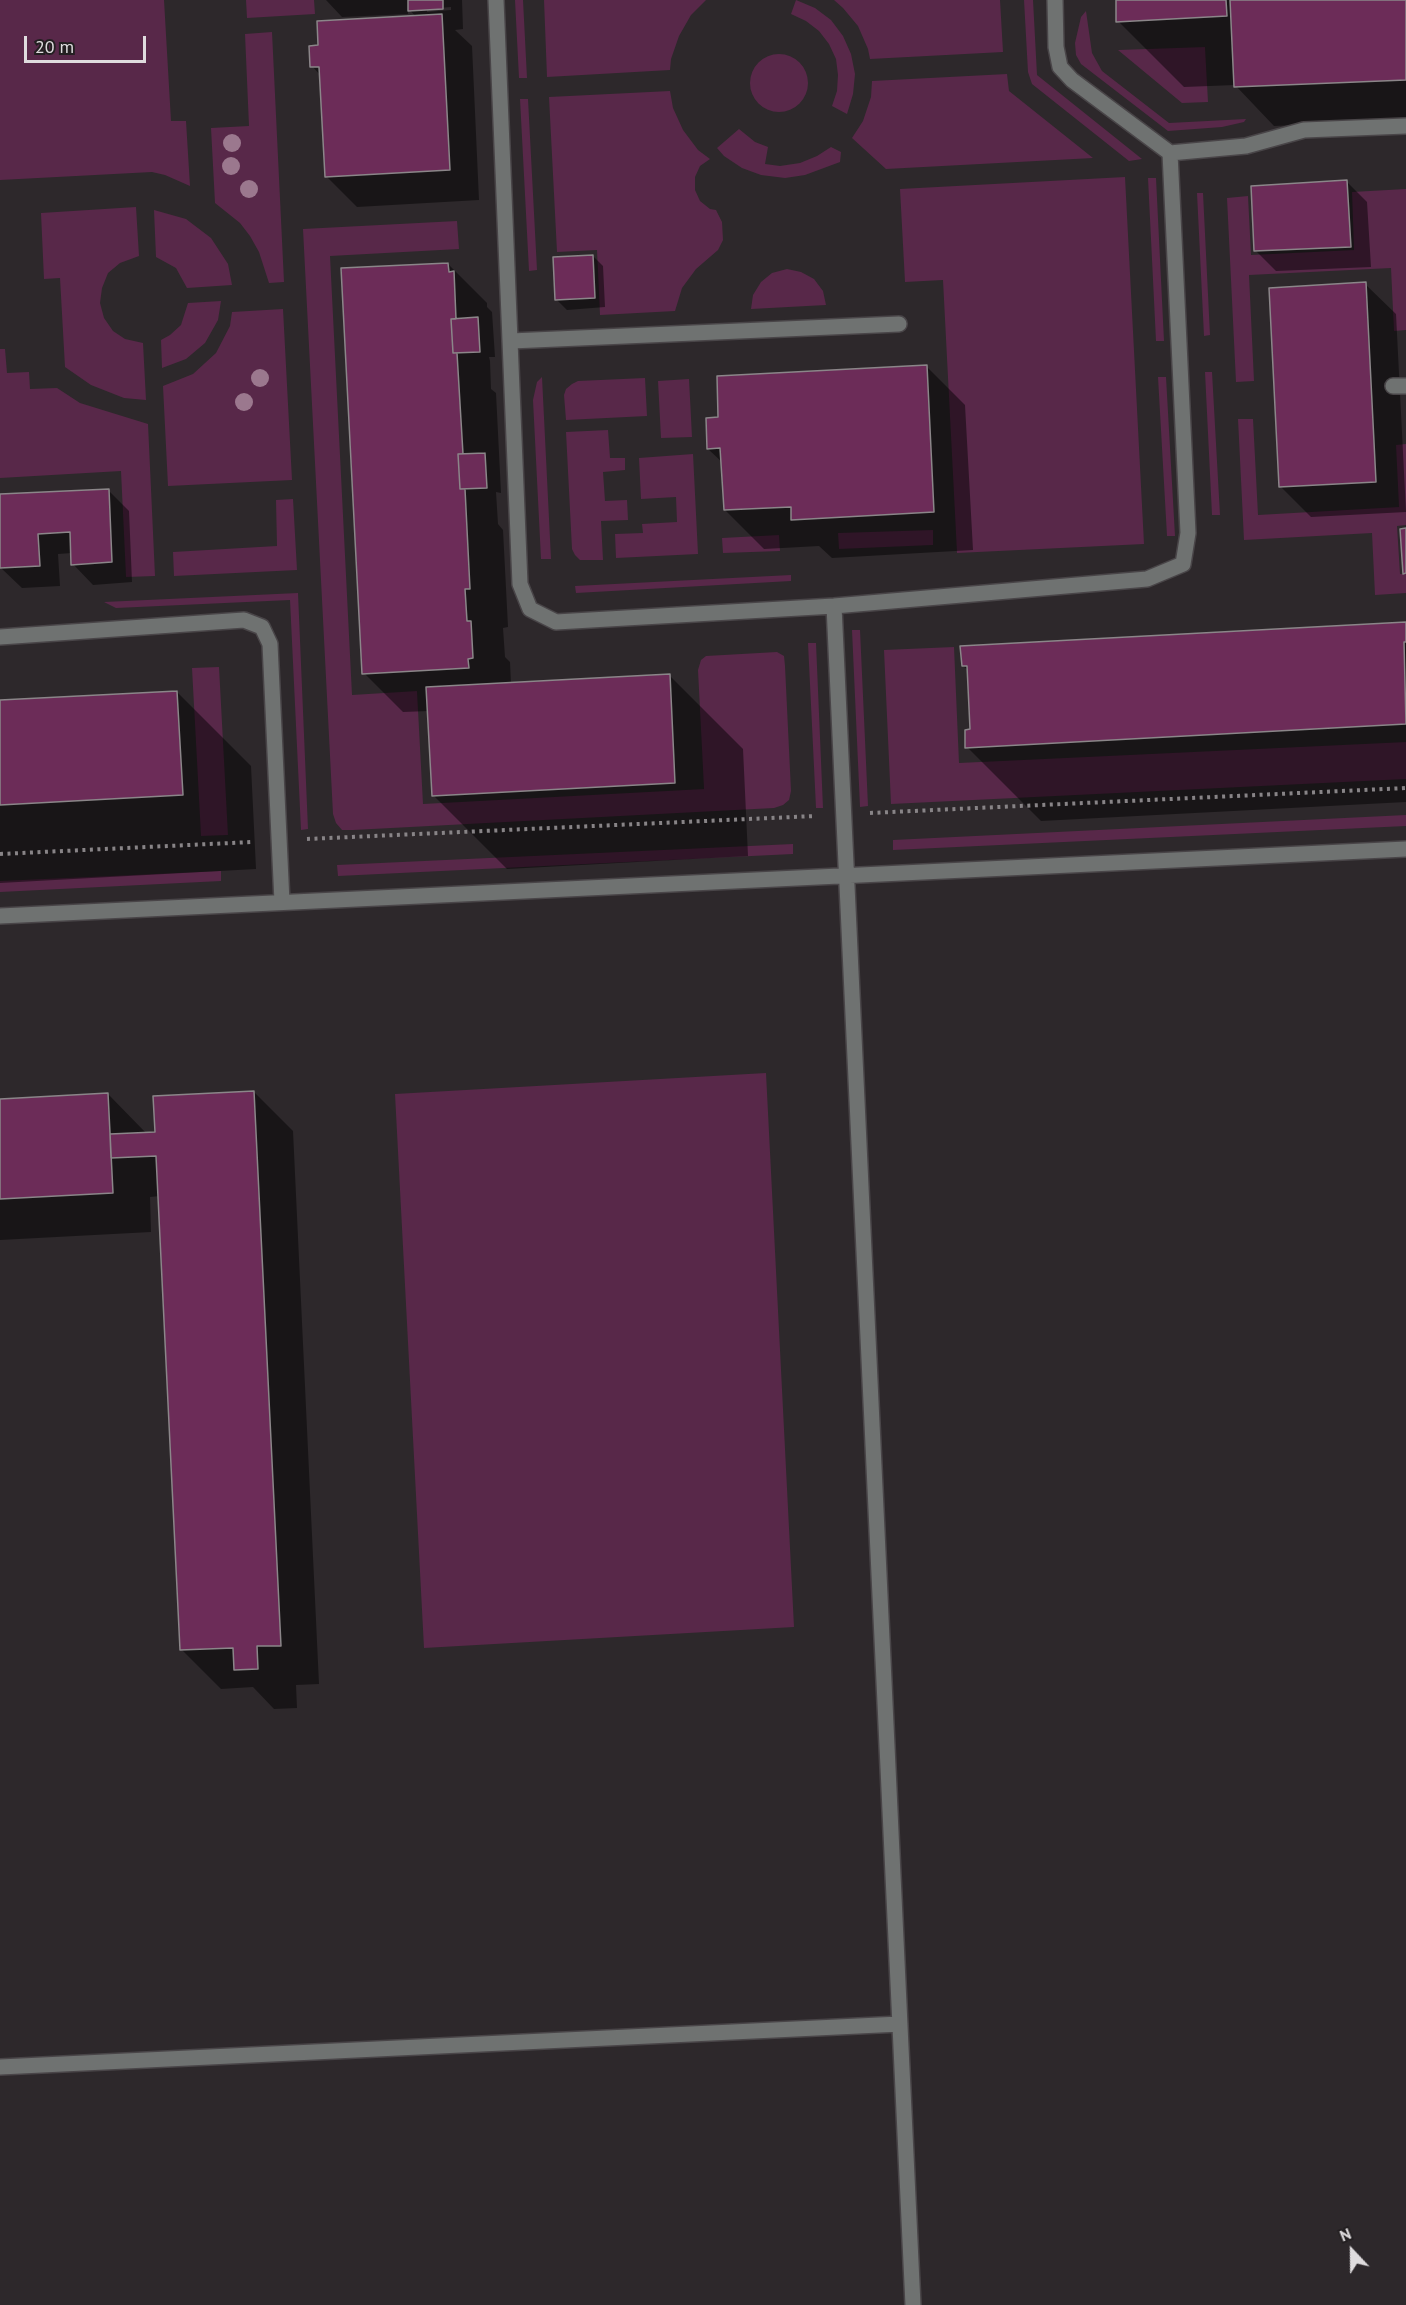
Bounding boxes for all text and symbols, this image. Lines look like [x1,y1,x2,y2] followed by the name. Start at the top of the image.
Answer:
[27,24,148,62] scale bar
[35,35,74,58] text: 20 m
[1322,2221,1382,2281] north arrow
[1337,2223,1354,2246] text: N

